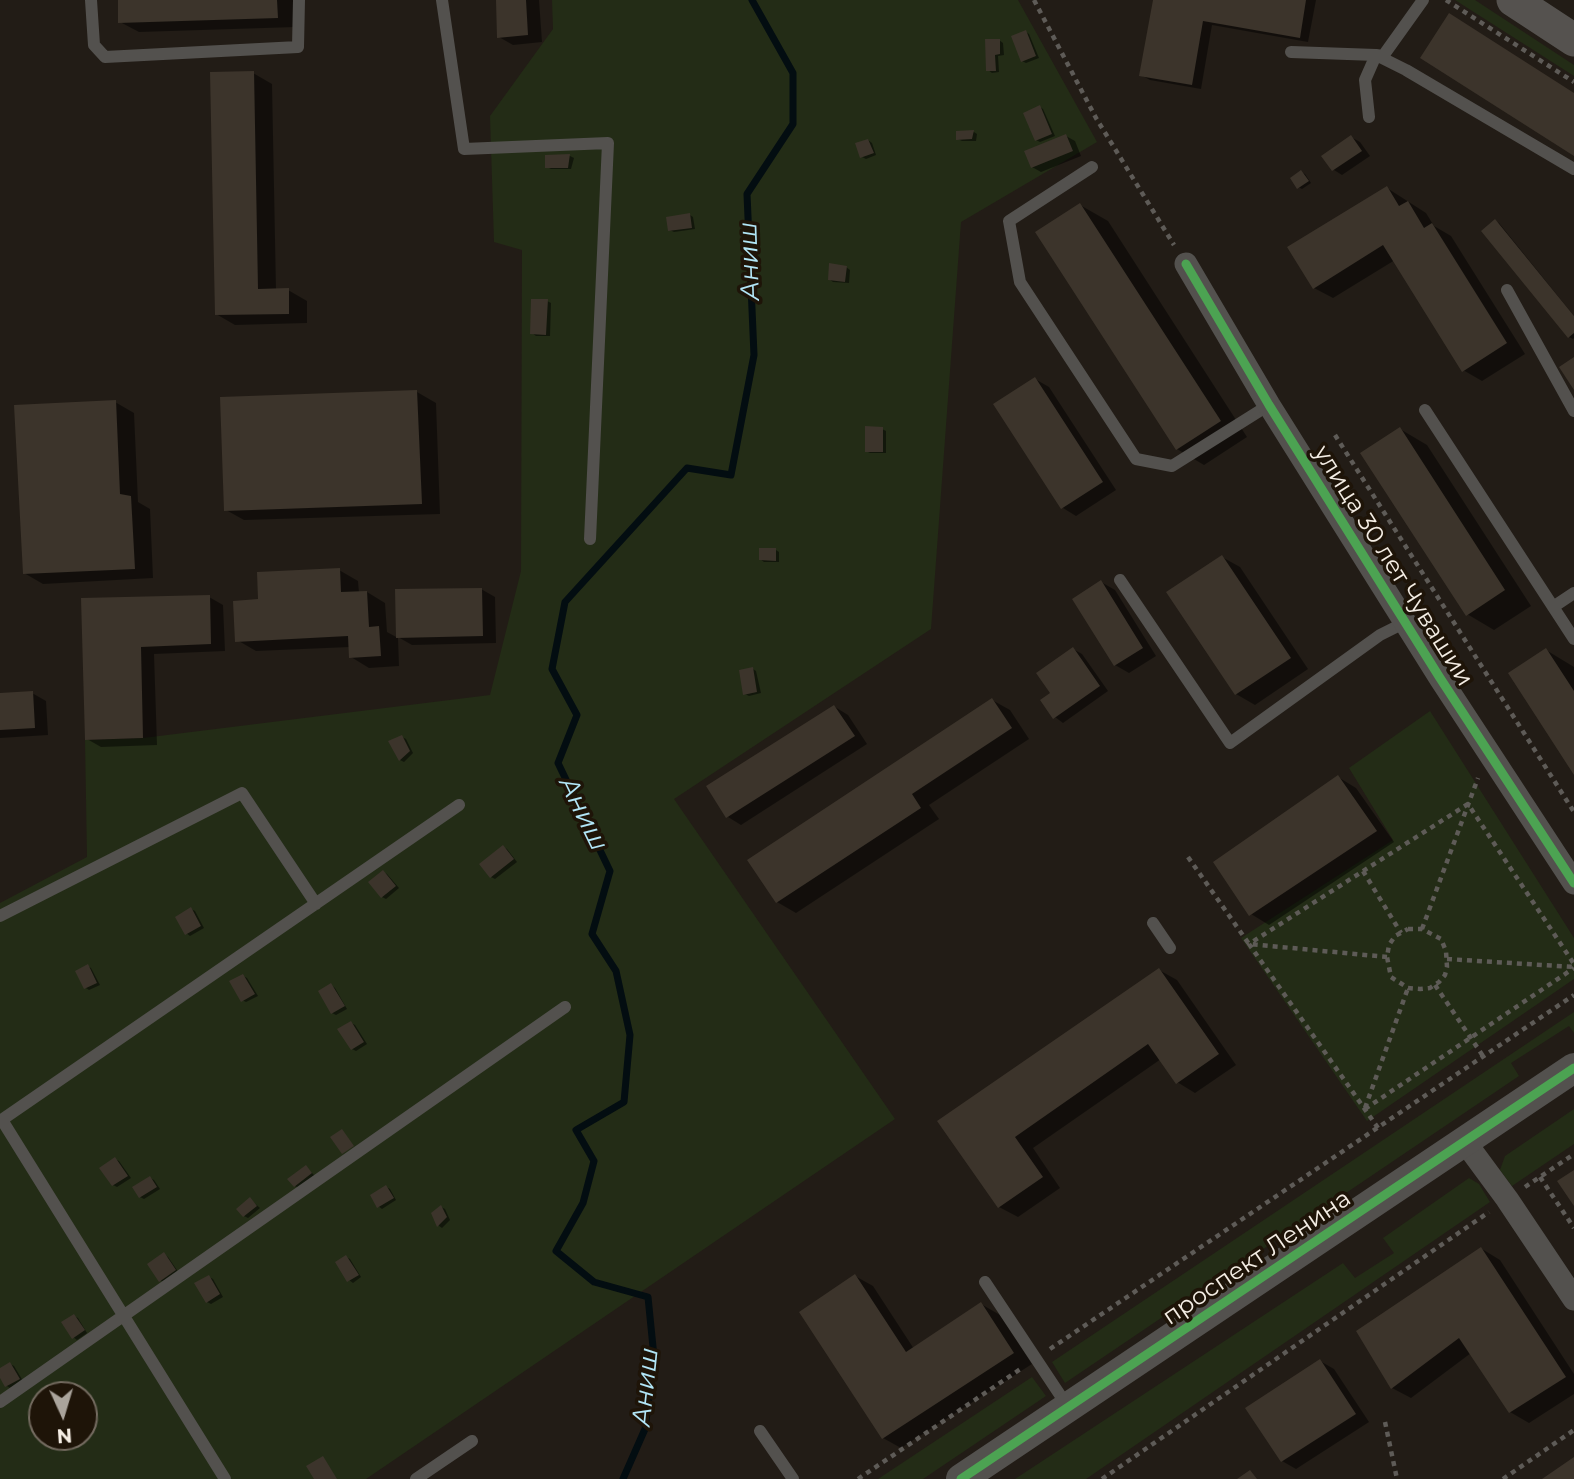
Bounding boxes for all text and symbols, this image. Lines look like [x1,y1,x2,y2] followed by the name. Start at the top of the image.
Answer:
[733,221,767,301] water label: Аниш
[1307,440,1479,692] street label: улица 30 лет Чувашии
[552,772,614,856] water label: Аниш
[1158,1184,1356,1332] street label: проспект Ленина
[626,1346,666,1428] water label: Аниш
[28,1381,98,1451] north arrow
[56,1423,73,1447] text: N

